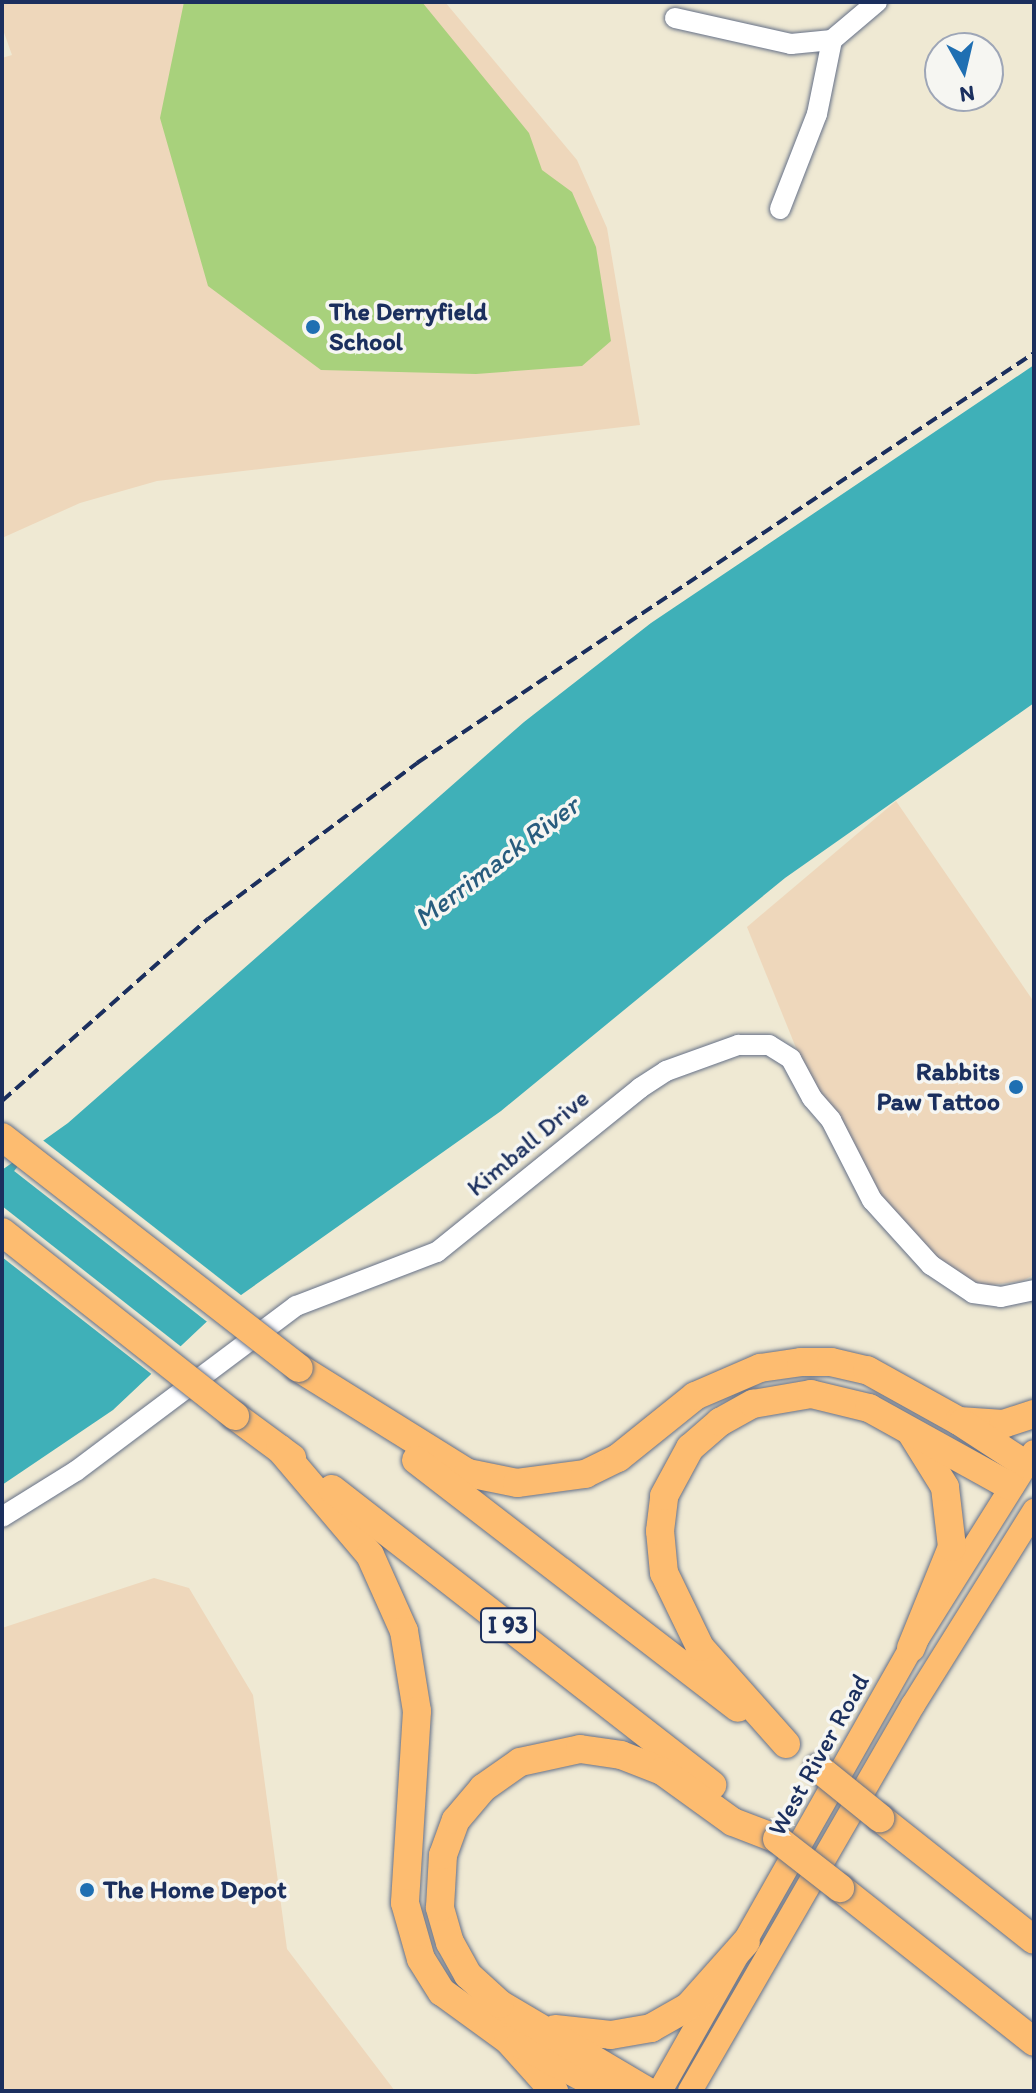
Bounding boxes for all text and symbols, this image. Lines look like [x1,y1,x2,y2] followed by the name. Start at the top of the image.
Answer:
[924,32,1004,112] north arrow
[958,80,976,109] text: N
[329,296,488,358] place label: The Derryfield School
[304,318,322,336] marker: The Derryfield School
[407,788,585,934] water label: Merrimack River
[878,1056,1000,1118] place label: Rabbits Paw Tattoo
[1007,1078,1025,1096] marker: Rabbits Paw Tattoo
[460,1083,596,1203] street label: Kimball Drive
[480,1605,536,1645] road number: I 93
[762,1669,876,1841] street label: West River Road
[103,1874,287,1906] place label: The Home Depot
[78,1881,96,1899] marker: The Home Depot

